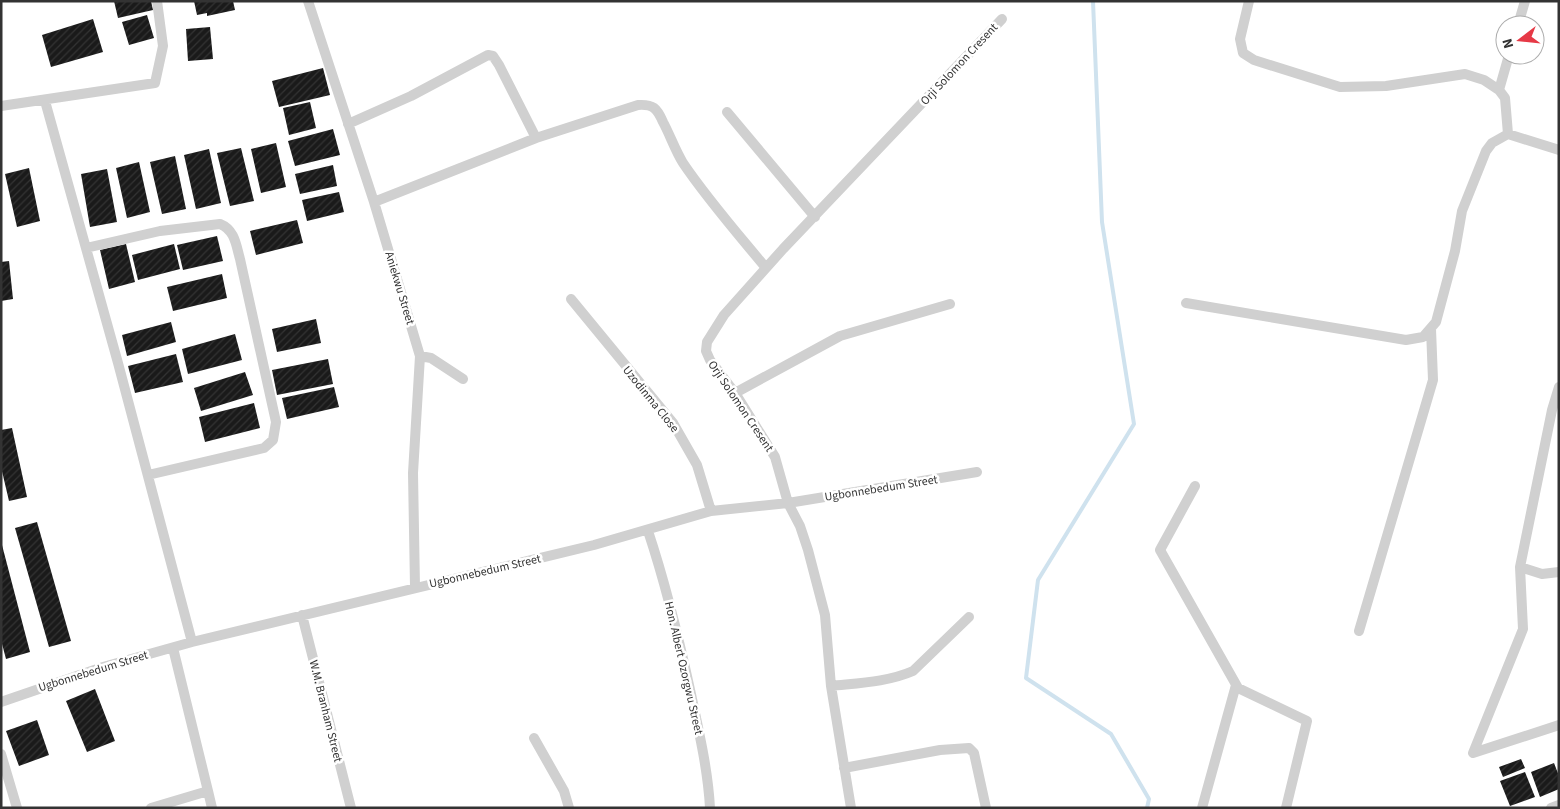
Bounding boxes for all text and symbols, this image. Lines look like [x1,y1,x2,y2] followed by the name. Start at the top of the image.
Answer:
[1495,15,1545,65] north arrow
[917,19,1002,109] street label: Orji Solomon Cresent
[1498,36,1519,51] text: N
[380,250,419,327] street label: Aniekwu Street
[704,357,777,455] street label: Orji Solomon Cresent
[618,362,683,436] street label: Uzodinma Close
[823,471,939,506] street label: Ugbonnebedum Street
[428,550,543,593] street label: Ugbonnebedum Street
[660,600,707,736] street label: Hon. Albert Ozorgwu Street
[36,647,150,696] street label: Ugbonnebedum Street
[305,658,346,764] street label: W.M. Branham Street

